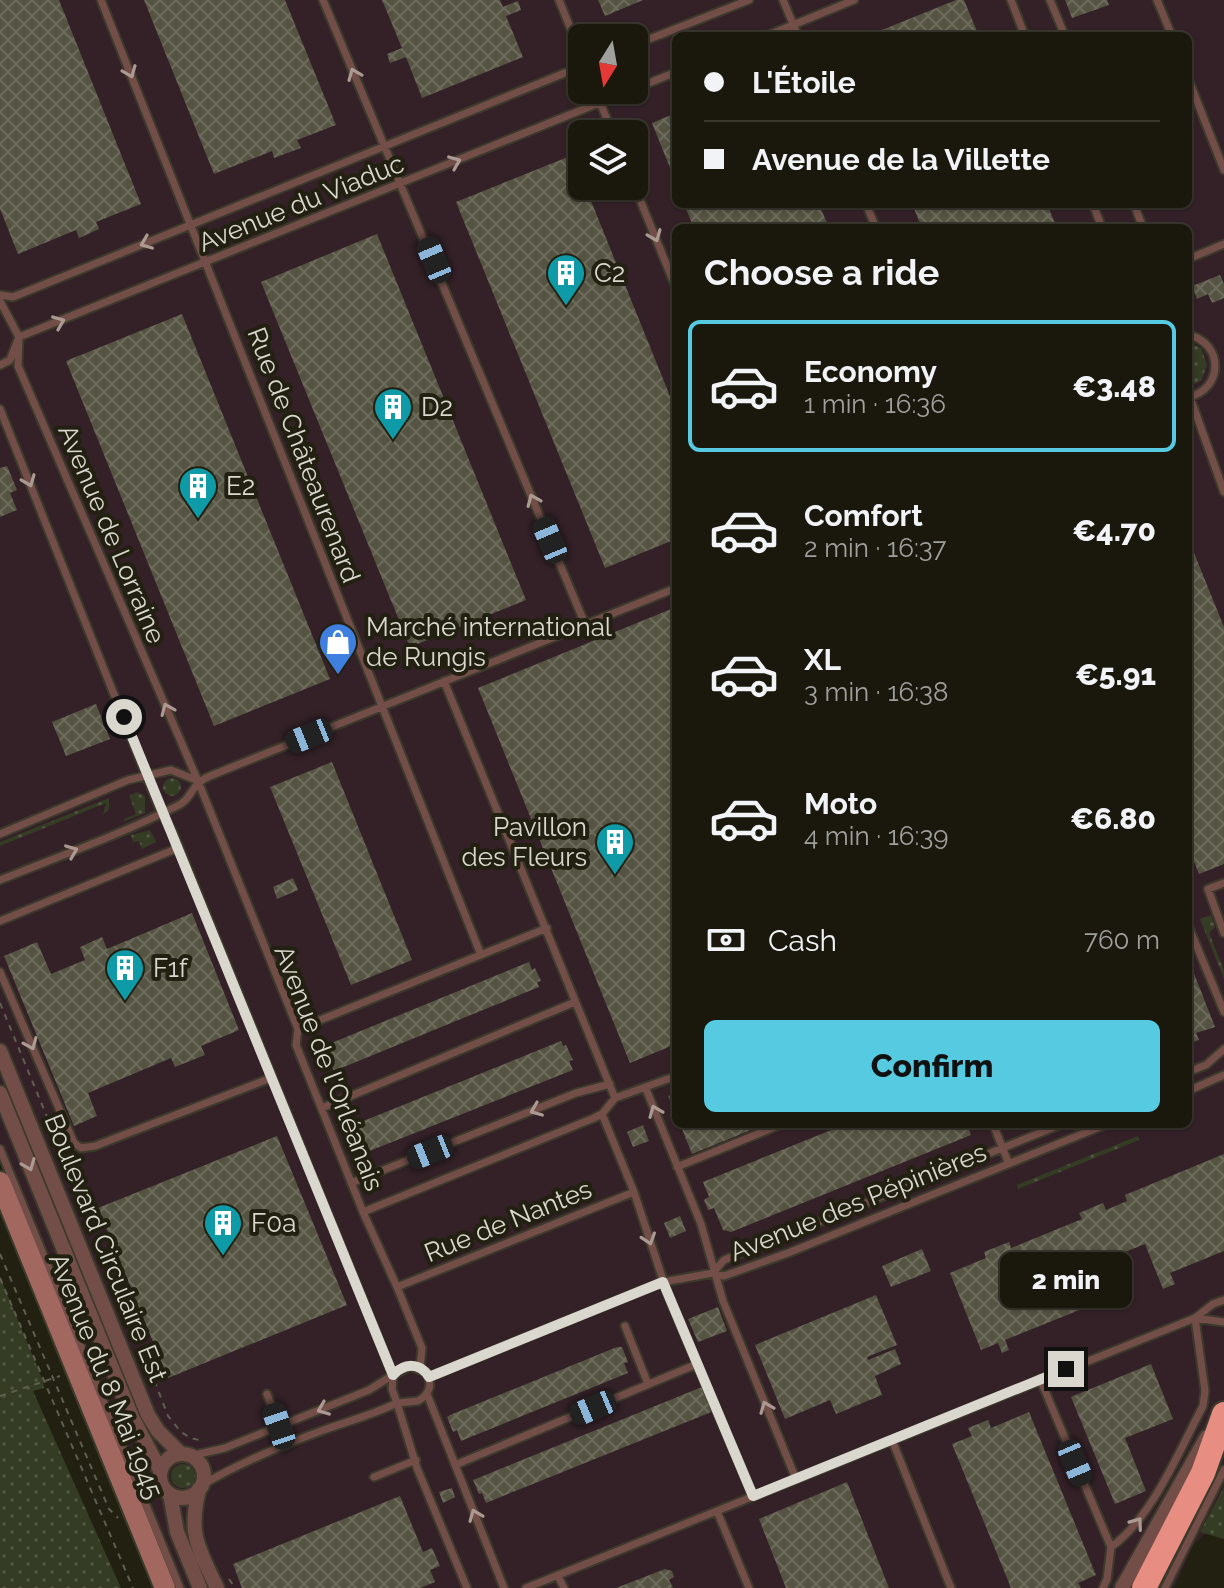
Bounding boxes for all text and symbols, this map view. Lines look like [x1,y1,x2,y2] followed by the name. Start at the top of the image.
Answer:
[568,24,648,104] north arrow
[568,24,648,200] map controls
[121,64,137,78] one-way arrow
[752,65,856,100] text: L'Étoile
[347,68,363,82] one-way arrow
[568,120,648,200] button: layers
[752,142,1050,177] text: Avenue de la Villette
[194,148,408,258] street label: Avenue du Viaduc
[447,155,461,171] one-way arrow
[645,228,662,242] one-way arrow
[140,233,154,249] one-way arrow
[414,233,454,287] car
[704,251,939,293] text: Choose a ride
[545,252,587,307] building icon: C2
[594,258,625,288] place label: C2
[51,315,65,331] one-way arrow
[241,323,367,587] street label: Rue de Châteaurenard
[708,350,780,422] icon: car
[804,354,937,389] text: Economy
[1072,369,1156,404] text: €3.48
[372,386,414,441] building icon: D2
[804,389,946,419] text: 1 min · 16:36
[421,392,453,422] place label: D2
[52,420,172,648] street label: Avenue de Lorraine
[177,465,219,520] building icon: E2
[226,471,255,501] place label: E2
[19,473,36,487] one-way arrow
[527,494,543,508] one-way arrow
[708,494,780,566] icon: car
[804,498,923,533] text: Comfort
[530,513,570,567] car
[1072,513,1156,548] text: €4.70
[804,533,946,563] text: 2 min · 16:37
[366,612,613,672] place label: Marché international de Rungis
[317,621,359,676] shop icon: Marché international de Rungis
[708,638,780,710] icon: car
[804,642,841,677] text: XL
[1075,657,1156,692] text: €5.91
[804,677,948,707] text: 3 min · 16:38
[106,699,142,735] route start
[160,703,176,718] one-way arrow
[282,716,336,756] car
[708,782,780,854] icon: car
[804,786,877,821] text: Moto
[1070,801,1156,836] text: €6.80
[462,812,587,872] place label: Pavillon des Fleurs
[594,821,636,876] building icon: Pavillon des Fleurs
[804,821,949,851] text: 4 min · 16:39
[64,844,78,861] one-way arrow
[704,918,748,962] icon: cash
[768,923,837,958] text: Cash
[1084,925,1160,955] text: 760 m
[268,941,390,1195] street label: Avenue de l'Orléanais
[104,947,146,1002] building icon: F1f
[153,953,189,983] place label: F1f
[704,1020,1160,1112] button: Confirm
[21,1036,37,1050] one-way arrow
[530,1100,544,1116] one-way arrow
[648,1105,665,1119] one-way arrow
[39,1110,174,1386] street label: Boulevard Circulaire Est
[403,1132,457,1172] car
[725,1137,991,1267] street label: Avenue des Pépinières
[20,1157,36,1172] one-way arrow
[420,1174,596,1268] street label: Rue de Nantes
[202,1202,244,1257] building icon: F0a
[251,1208,296,1238] place label: F0a
[640,1231,656,1245] one-way arrow
[43,1249,169,1503] street label: Avenue du 8 Mai 1945
[1000,1253,1132,1309] callout: 2 min
[1032,1265,1100,1295] text: 2 min
[1048,1351,1084,1387] route end
[566,1388,620,1428] car
[260,1399,298,1453] car
[317,1399,331,1415] one-way arrow
[759,1401,776,1415] one-way arrow
[1055,1436,1095,1490] car
[468,1509,485,1523] one-way arrow
[1127,1517,1142,1532] one-way arrow

